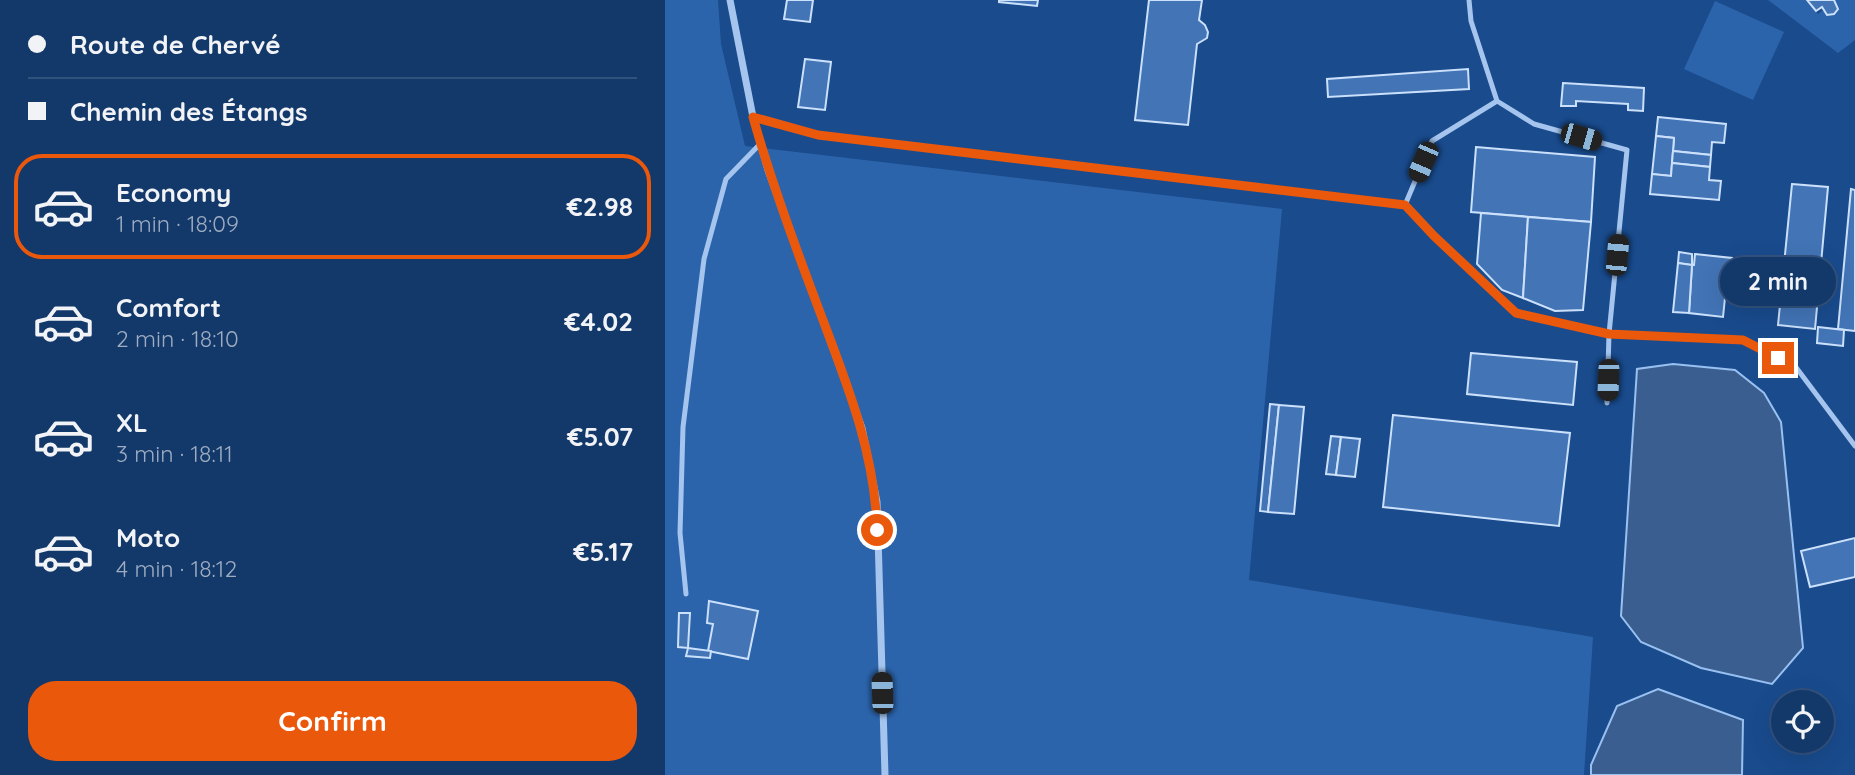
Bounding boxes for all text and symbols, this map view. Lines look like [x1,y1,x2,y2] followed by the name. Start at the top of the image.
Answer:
[70,28,281,61] text: Route de Chervé
[70,95,307,128] text: Chemin des Étangs
[1558,121,1605,153] car
[1406,139,1441,185] car
[32,175,95,238] icon: car
[116,176,231,209] text: Economy
[566,190,633,223] text: €2.98
[116,209,239,238] text: 1 min · 18:09
[1605,233,1630,277] car
[1720,256,1836,306] callout: 2 min
[1748,267,1808,296] text: 2 min
[32,290,95,353] icon: car
[116,291,221,324] text: Comfort
[564,305,633,338] text: €4.02
[116,324,239,353] text: 2 min · 18:10
[1762,342,1794,374] route end
[1597,359,1620,401] car
[32,405,95,468] icon: car
[116,406,148,439] text: XL
[567,420,633,453] text: €5.07
[116,439,233,468] text: 3 min · 18:11
[861,514,893,546] route start
[32,520,95,583] icon: car
[116,521,180,554] text: Moto
[573,535,633,568] text: €5.17
[116,554,237,583] text: 4 min · 18:12
[871,672,894,714] car
[28,681,637,761] button: Confirm
[1771,690,1834,753] map controls
[1771,690,1834,753] button: locate

